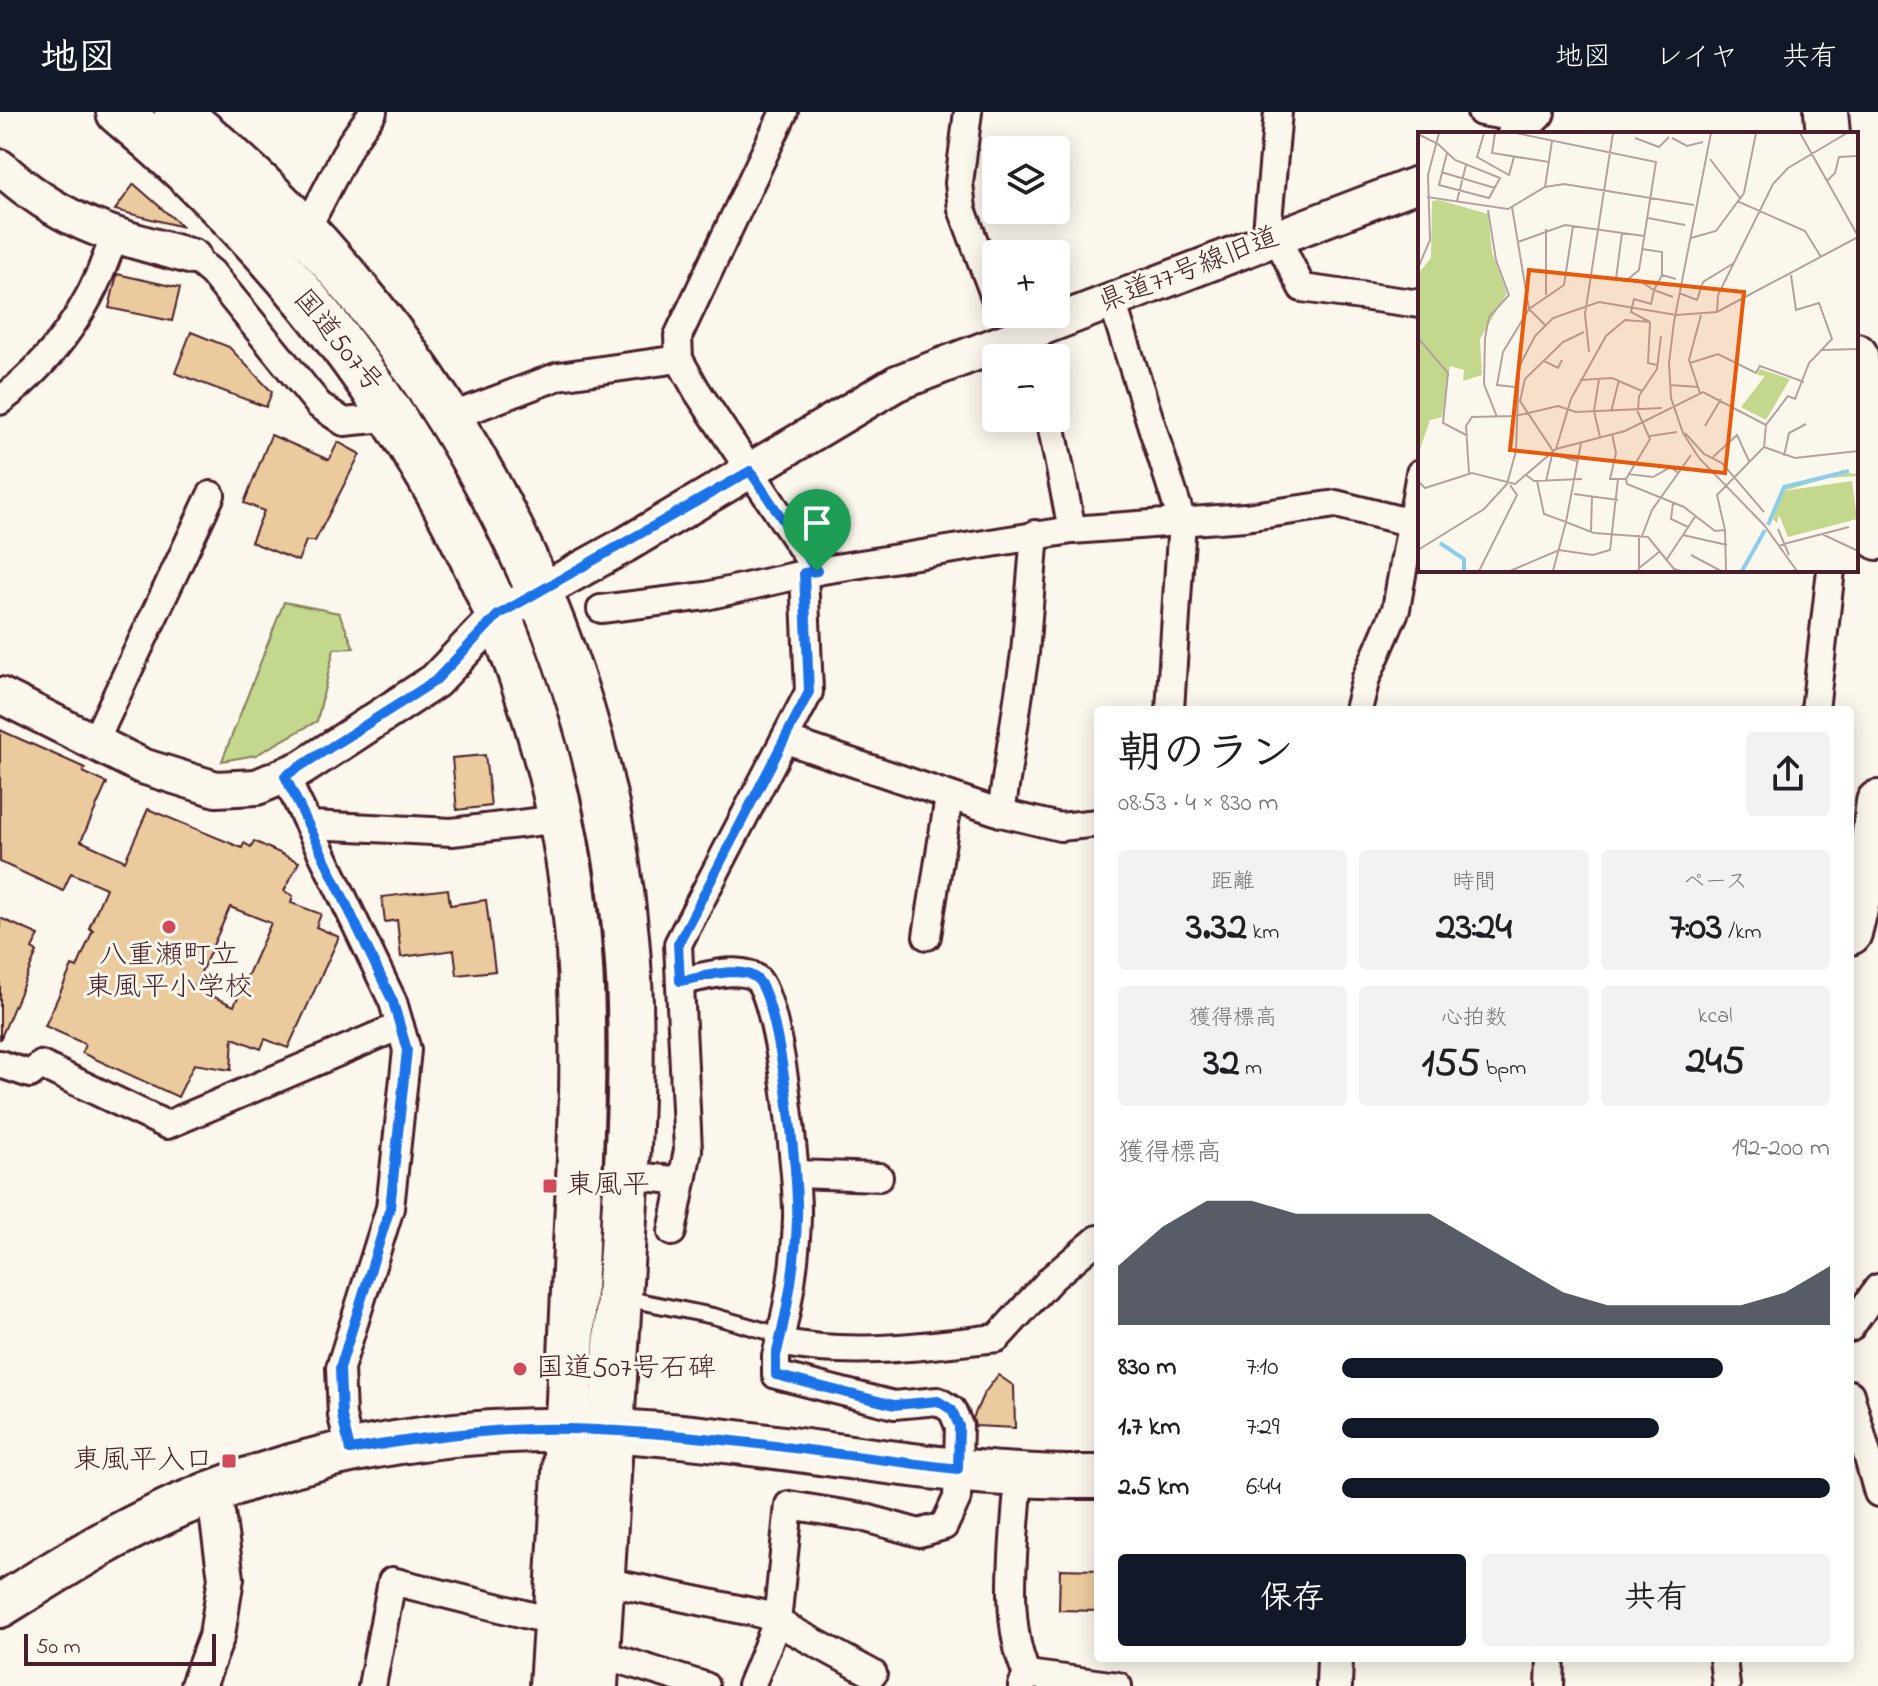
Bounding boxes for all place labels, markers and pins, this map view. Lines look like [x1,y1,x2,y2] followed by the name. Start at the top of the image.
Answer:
[783,489,851,571] pin
[160,918,178,936] marker: 八重瀬町立 東風平小学校
[85,936,253,1009] place label: 八重瀬町立 東風平小学校
[566,1166,650,1207] place label: 東風平
[541,1177,559,1195] marker: 東風平
[536,1349,716,1390] place label: 国道507号石碑
[511,1360,529,1378] marker: 国道507号石碑
[73,1441,213,1482] place label: 東風平入口
[220,1452,238,1470] marker: 東風平入口

